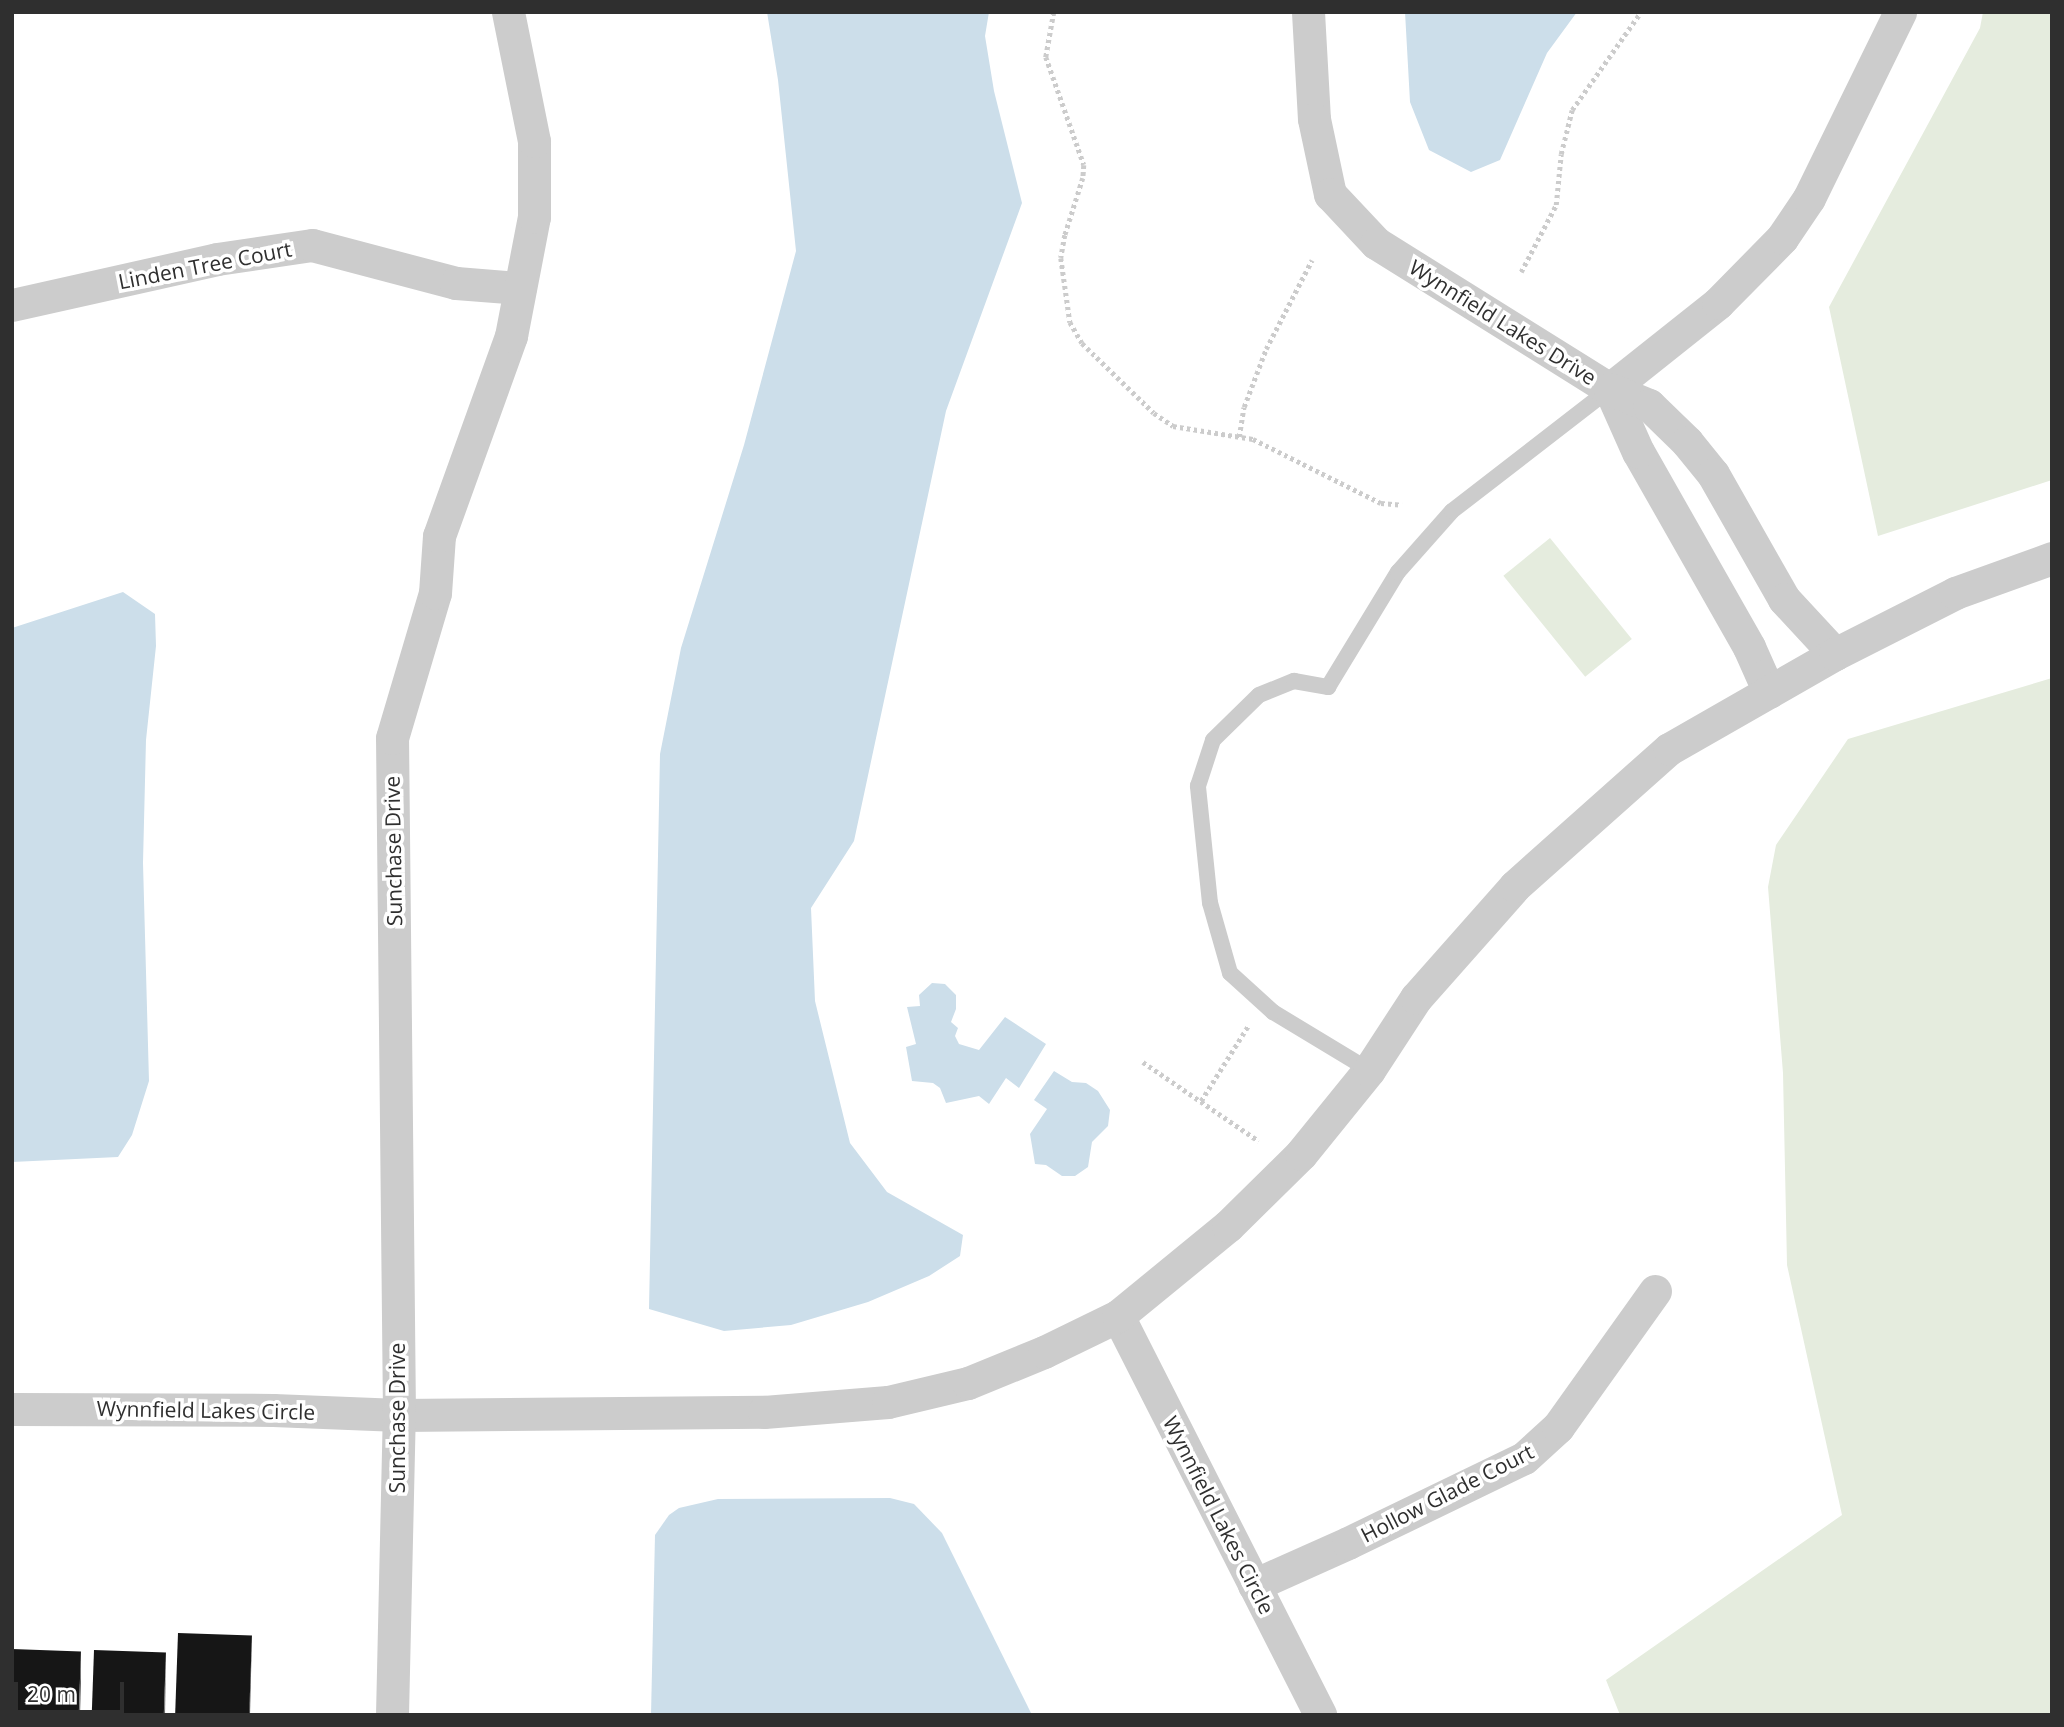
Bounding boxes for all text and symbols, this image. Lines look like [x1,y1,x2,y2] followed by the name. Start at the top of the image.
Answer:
[116,236,294,294] street label: Linden Tree Court
[1405,254,1601,390] street label: Wynnfield Lakes Drive
[379,776,407,926] street label: Sunchase Drive
[384,1343,410,1493] street label: Sunchase Drive
[96,1395,316,1425] street label: Wynnfield Lakes Circle
[1158,1412,1280,1618] street label: Wynnfield Lakes Circle
[1357,1439,1537,1547] street label: Hollow Glade Court
[18,1668,128,1712] scale bar
[27,1680,76,1708] text: 20 m

